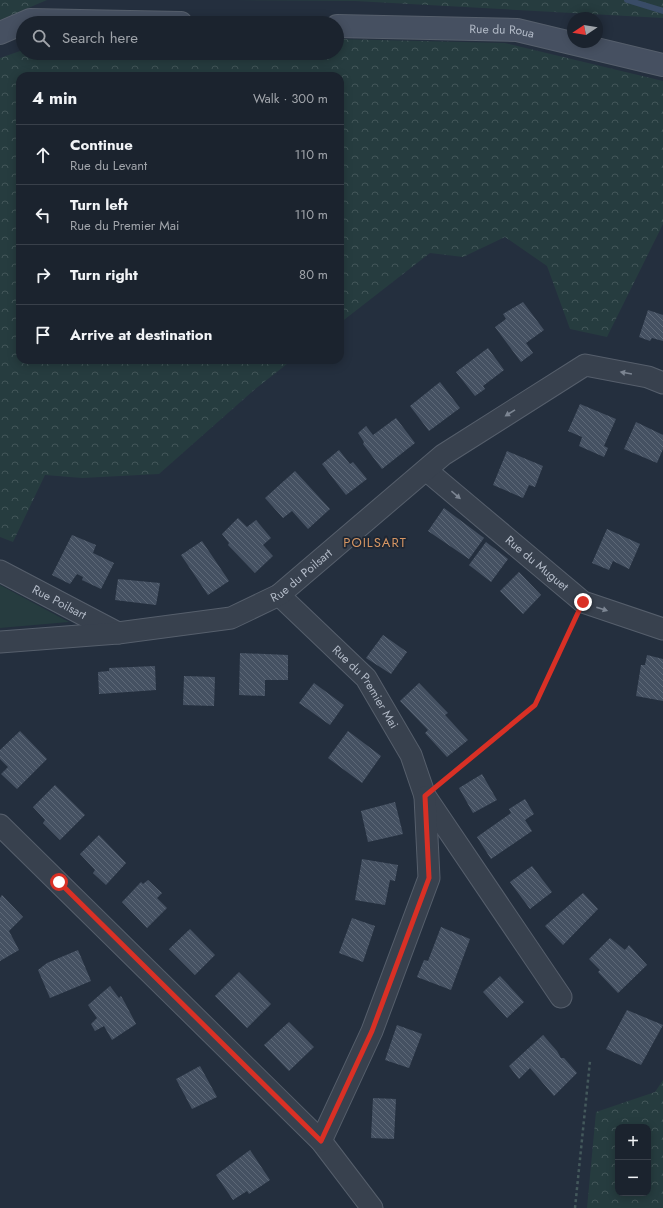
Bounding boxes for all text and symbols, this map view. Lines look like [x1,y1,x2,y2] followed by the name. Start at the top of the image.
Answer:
[567,12,603,48] north arrow
[16,16,344,60] search box
[469,20,536,43] street label: Rue du Roua
[30,27,52,49] icon: search
[62,27,138,49] text: Search here
[32,86,77,110] text: 4 min
[253,89,328,108] text: Walk · 300 m
[70,134,133,156] text: Continue
[32,144,54,166] icon: ahead
[294,145,328,164] text: 110 m
[70,156,147,175] text: Rue du Levant
[70,194,128,216] text: Turn left
[32,204,54,226] icon: left
[294,205,328,224] text: 110 m
[70,216,179,235] text: Rue du Premier Mai
[32,264,54,286] icon: right
[70,264,138,286] text: Turn right
[299,265,328,284] text: 80 m
[32,324,54,346] icon: arrive
[70,324,212,346] text: Arrive at destination
[620,369,632,375] one-way arrow
[505,409,515,417] one-way arrow
[450,491,461,500] one-way arrow
[501,531,573,595] street label: Rue du Muguet
[343,533,407,552] district label: POILSART
[267,544,336,607] street label: Rue du Poilsart
[29,580,90,624] street label: Rue Poilsart
[574,593,592,611] route end
[596,606,608,612] one-way arrow
[328,641,403,732] street label: Rue du Premier Mai
[50,873,68,891] route start
[615,1124,651,1196] map controls
[615,1124,651,1160] button: +
[615,1160,651,1196] button: −

